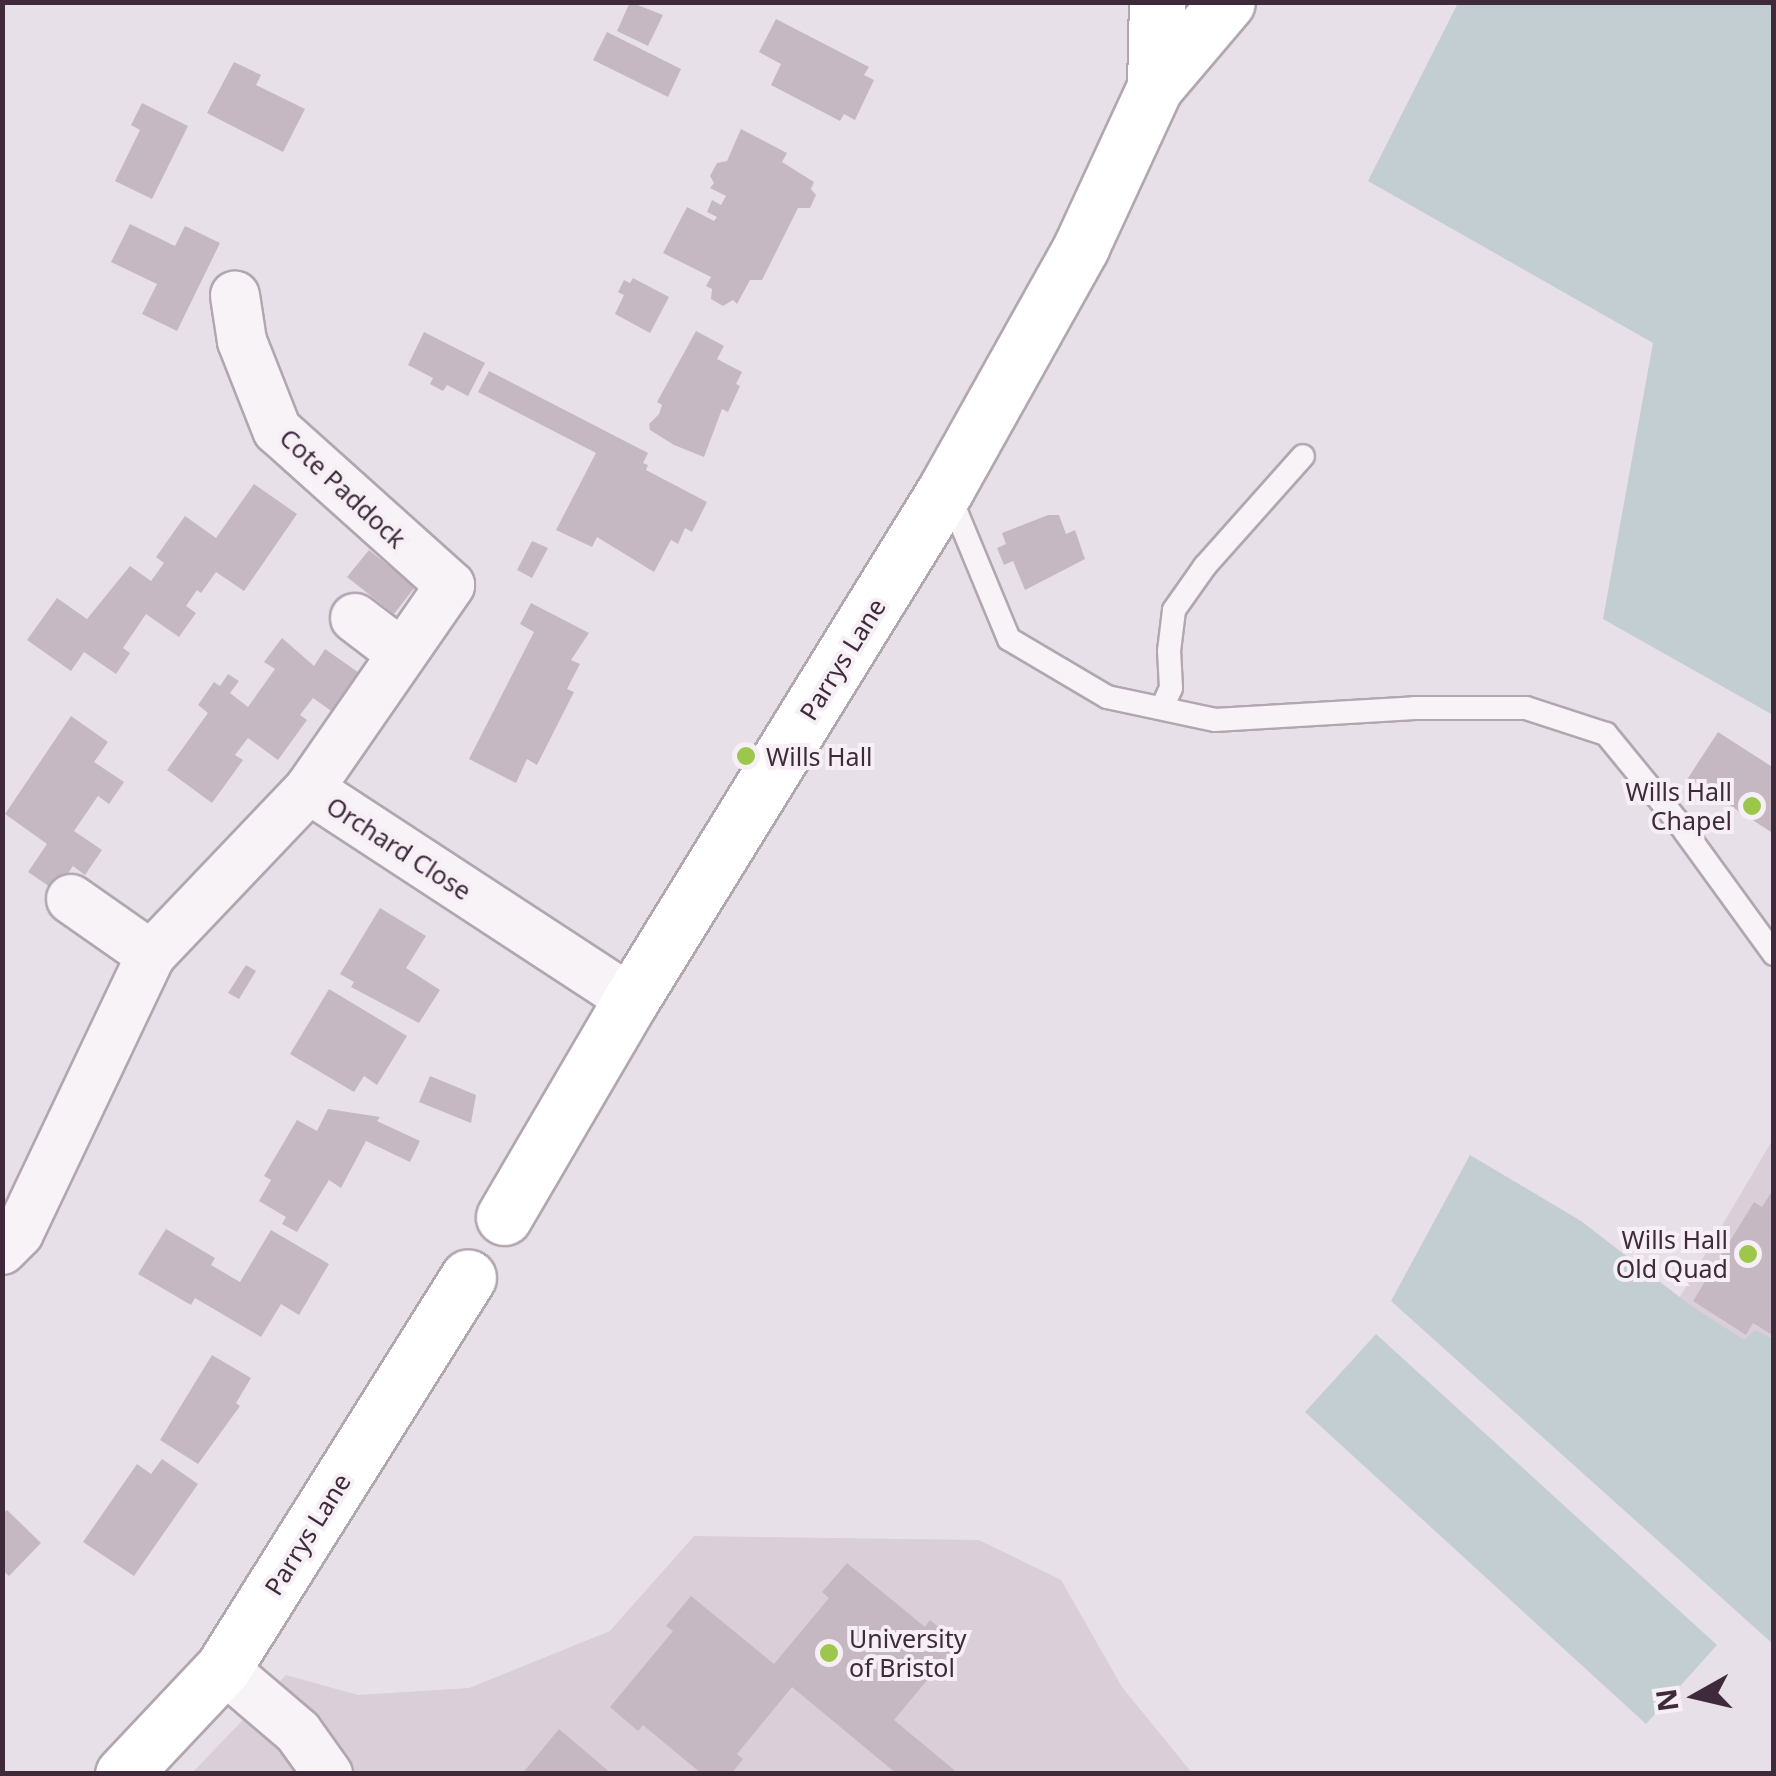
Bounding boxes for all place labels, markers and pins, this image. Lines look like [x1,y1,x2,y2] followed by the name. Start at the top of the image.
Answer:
[766,741,873,771] place label: Wills Hall
[735,745,757,767] marker: Wills Hall
[1625,777,1732,836] place label: Wills Hall Chapel
[1741,795,1763,817] marker: Wills Hall Chapel
[1616,1225,1728,1284] place label: Wills Hall Old Quad
[1737,1243,1759,1265] marker: Wills Hall Old Quad
[849,1624,966,1683] place label: University of Bristol
[818,1642,840,1664] marker: University of Bristol

